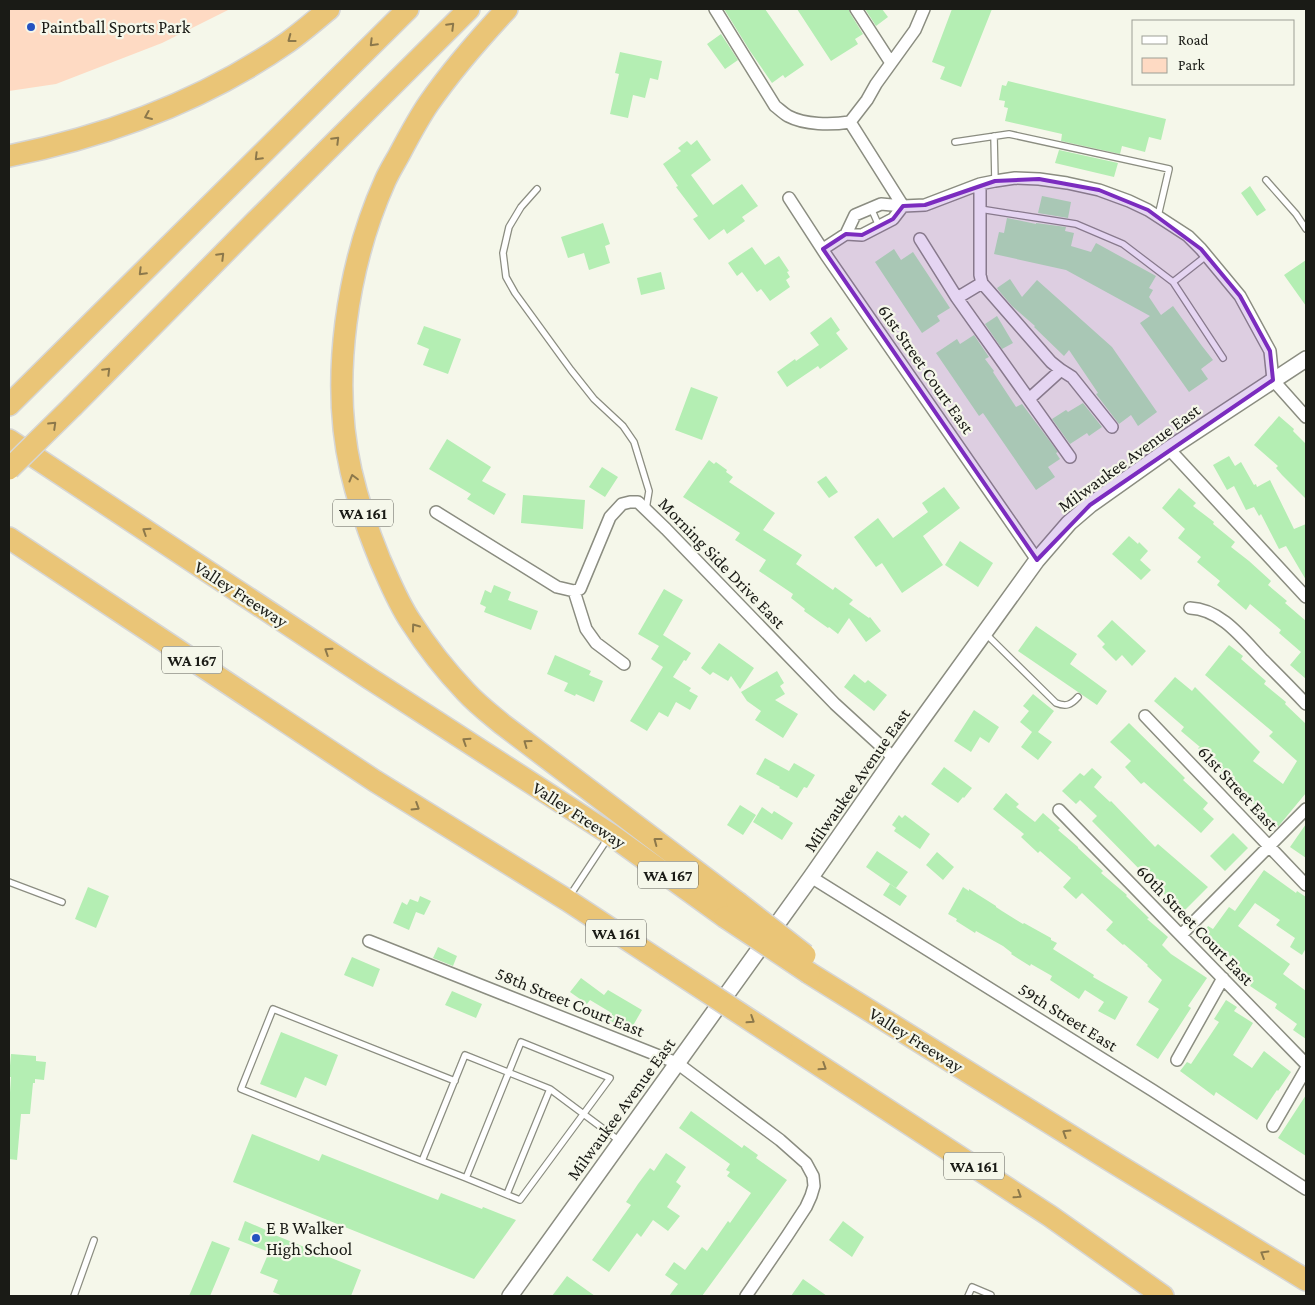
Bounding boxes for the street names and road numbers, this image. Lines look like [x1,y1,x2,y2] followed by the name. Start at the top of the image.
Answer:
[874,301,979,438] street label: 61st Street Court East
[1054,399,1205,516] street label: Milwaukee Avenue East
[654,493,790,633] street label: Morning Side Drive East
[333,499,393,526] road number: WA 161
[191,556,292,632] street label: Valley Freeway
[162,646,222,674] road number: WA 167
[800,704,915,856] street label: Milwaukee Avenue East
[1194,742,1283,835] street label: 61st Street East
[529,777,630,853] street label: Valley Freeway
[1132,861,1258,990] street label: 60th Street Court East
[638,862,698,888] road number: WA 167
[586,920,646,946] road number: WA 161
[493,963,648,1041] street label: 58th Street Court East
[1015,979,1122,1056] street label: 59th Street East
[865,1003,967,1077] street label: Valley Freeway
[563,1033,680,1184] street label: Milwaukee Avenue East
[944,1152,1004,1180] road number: WA 161

